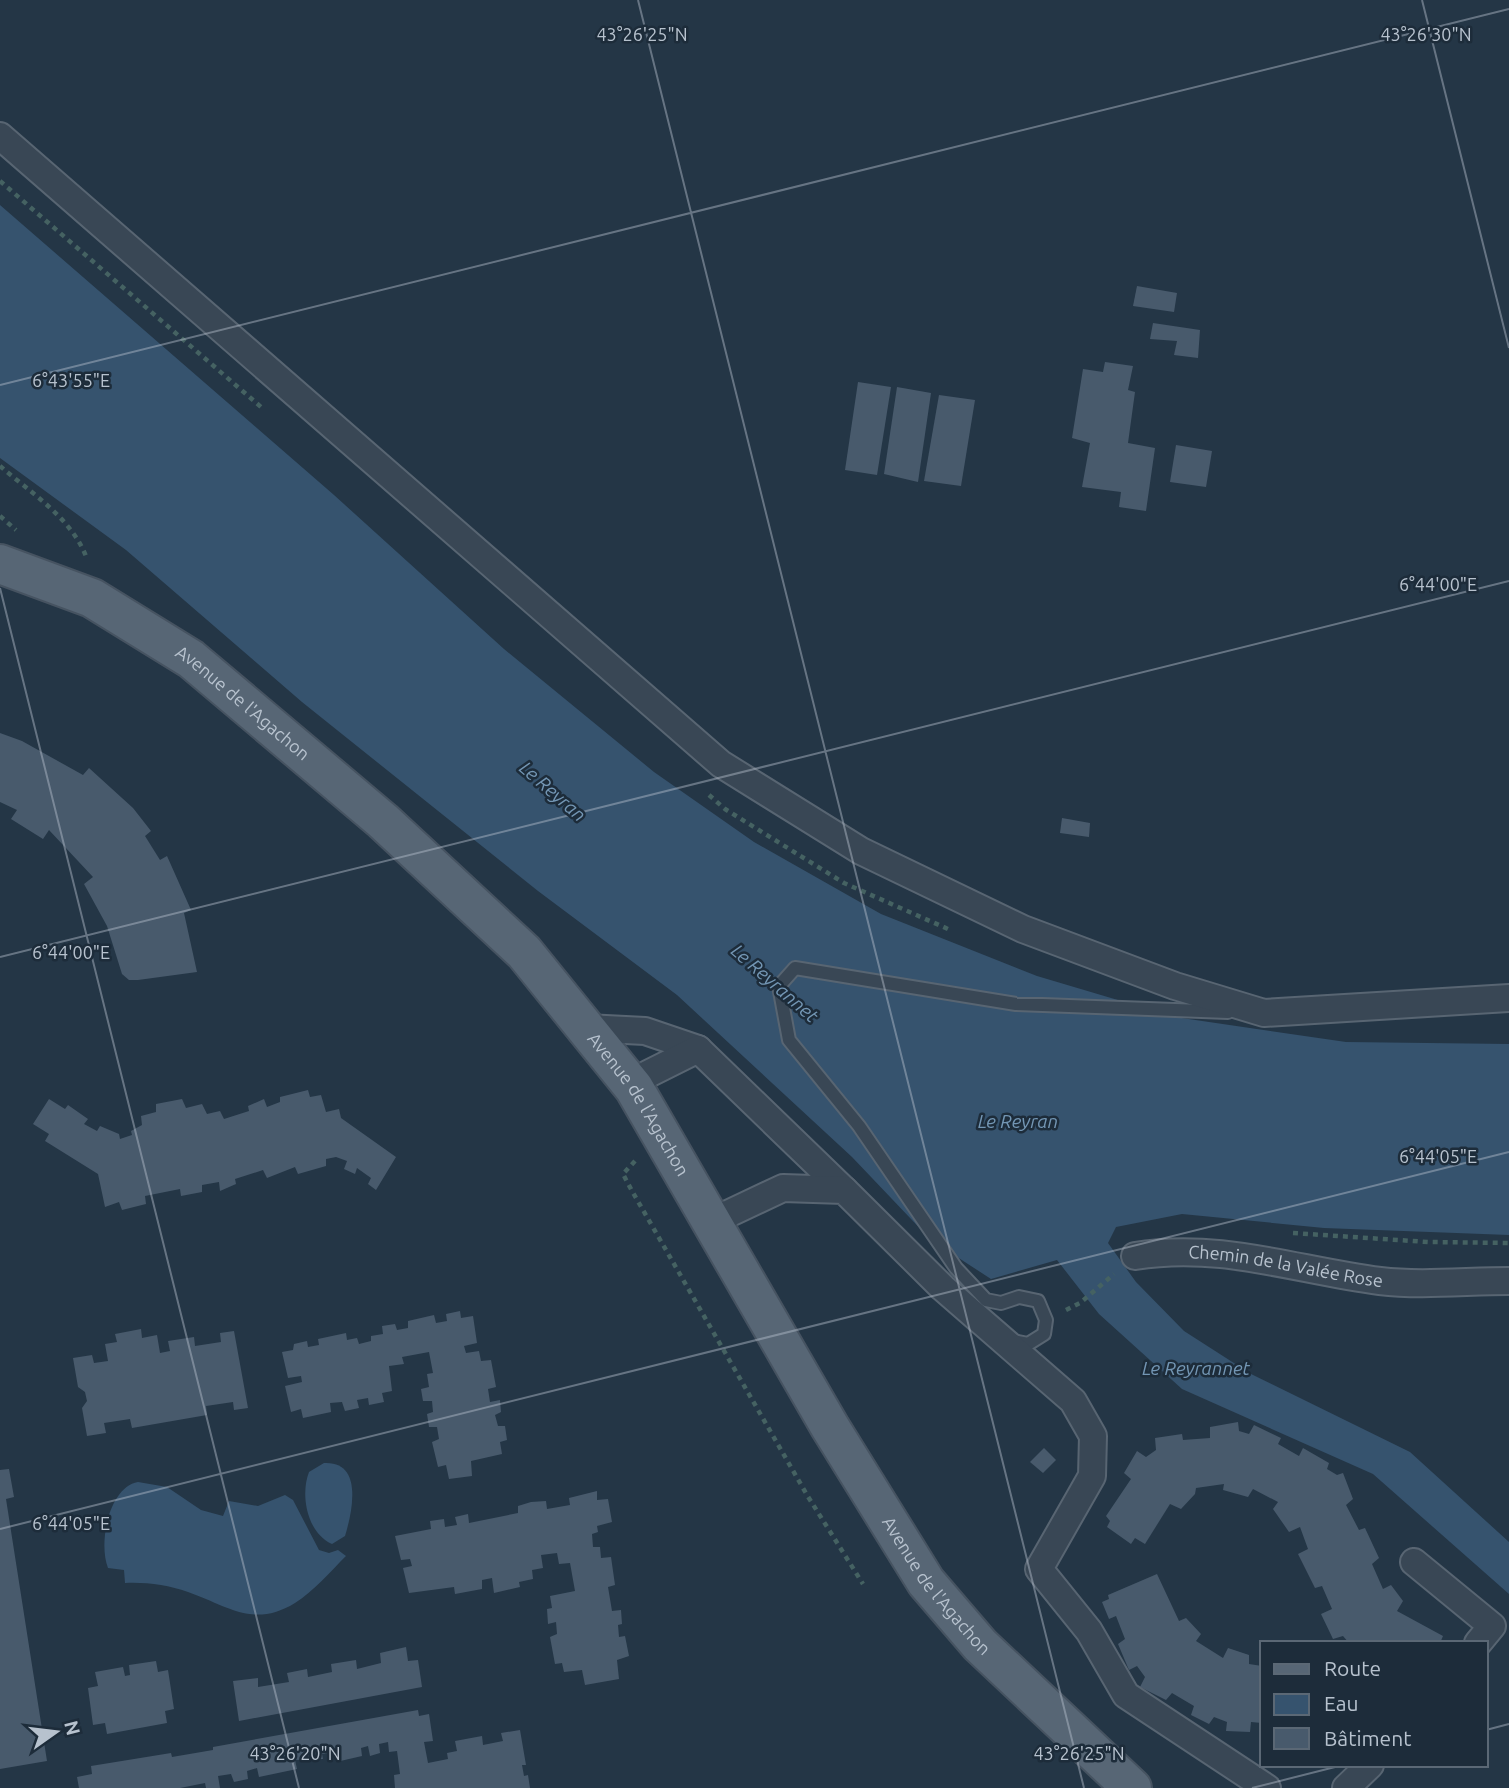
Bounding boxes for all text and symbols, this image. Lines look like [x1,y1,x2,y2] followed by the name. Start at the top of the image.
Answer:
[596,24,688,44] text: 43°26'25"N
[1380,24,1472,44] text: 43°26'30"N
[32,370,110,390] text: 6°43'55"E
[1399,574,1477,594] text: 6°44'00"E
[172,641,314,764] street label: Avenue de l'Agachon
[515,756,591,826] water label: Le Reyran
[727,939,823,1027] water label: Le Reyrannet
[32,942,110,962] text: 6°44'00"E
[584,1028,694,1179] street label: Avenue de l'Agachon
[978,1110,1058,1132] water label: Le Reyran
[1399,1146,1477,1166] text: 6°44'05"E
[1188,1241,1384,1290] street label: Chemin de la Valée Rose
[1142,1357,1251,1379] water label: Le Reyrannet
[32,1513,110,1533] text: 6°44'05"E
[879,1513,995,1659] street label: Avenue de l'Agachon
[1260,1641,1488,1767] legend
[1324,1656,1381,1680] text: Route
[1324,1691,1359,1715] text: Eau
[21,1697,91,1767] north arrow
[60,1718,85,1737] text: N
[1324,1726,1411,1750] text: Bâtiment
[249,1743,341,1763] text: 43°26'20"N
[1033,1743,1125,1763] text: 43°26'25"N

